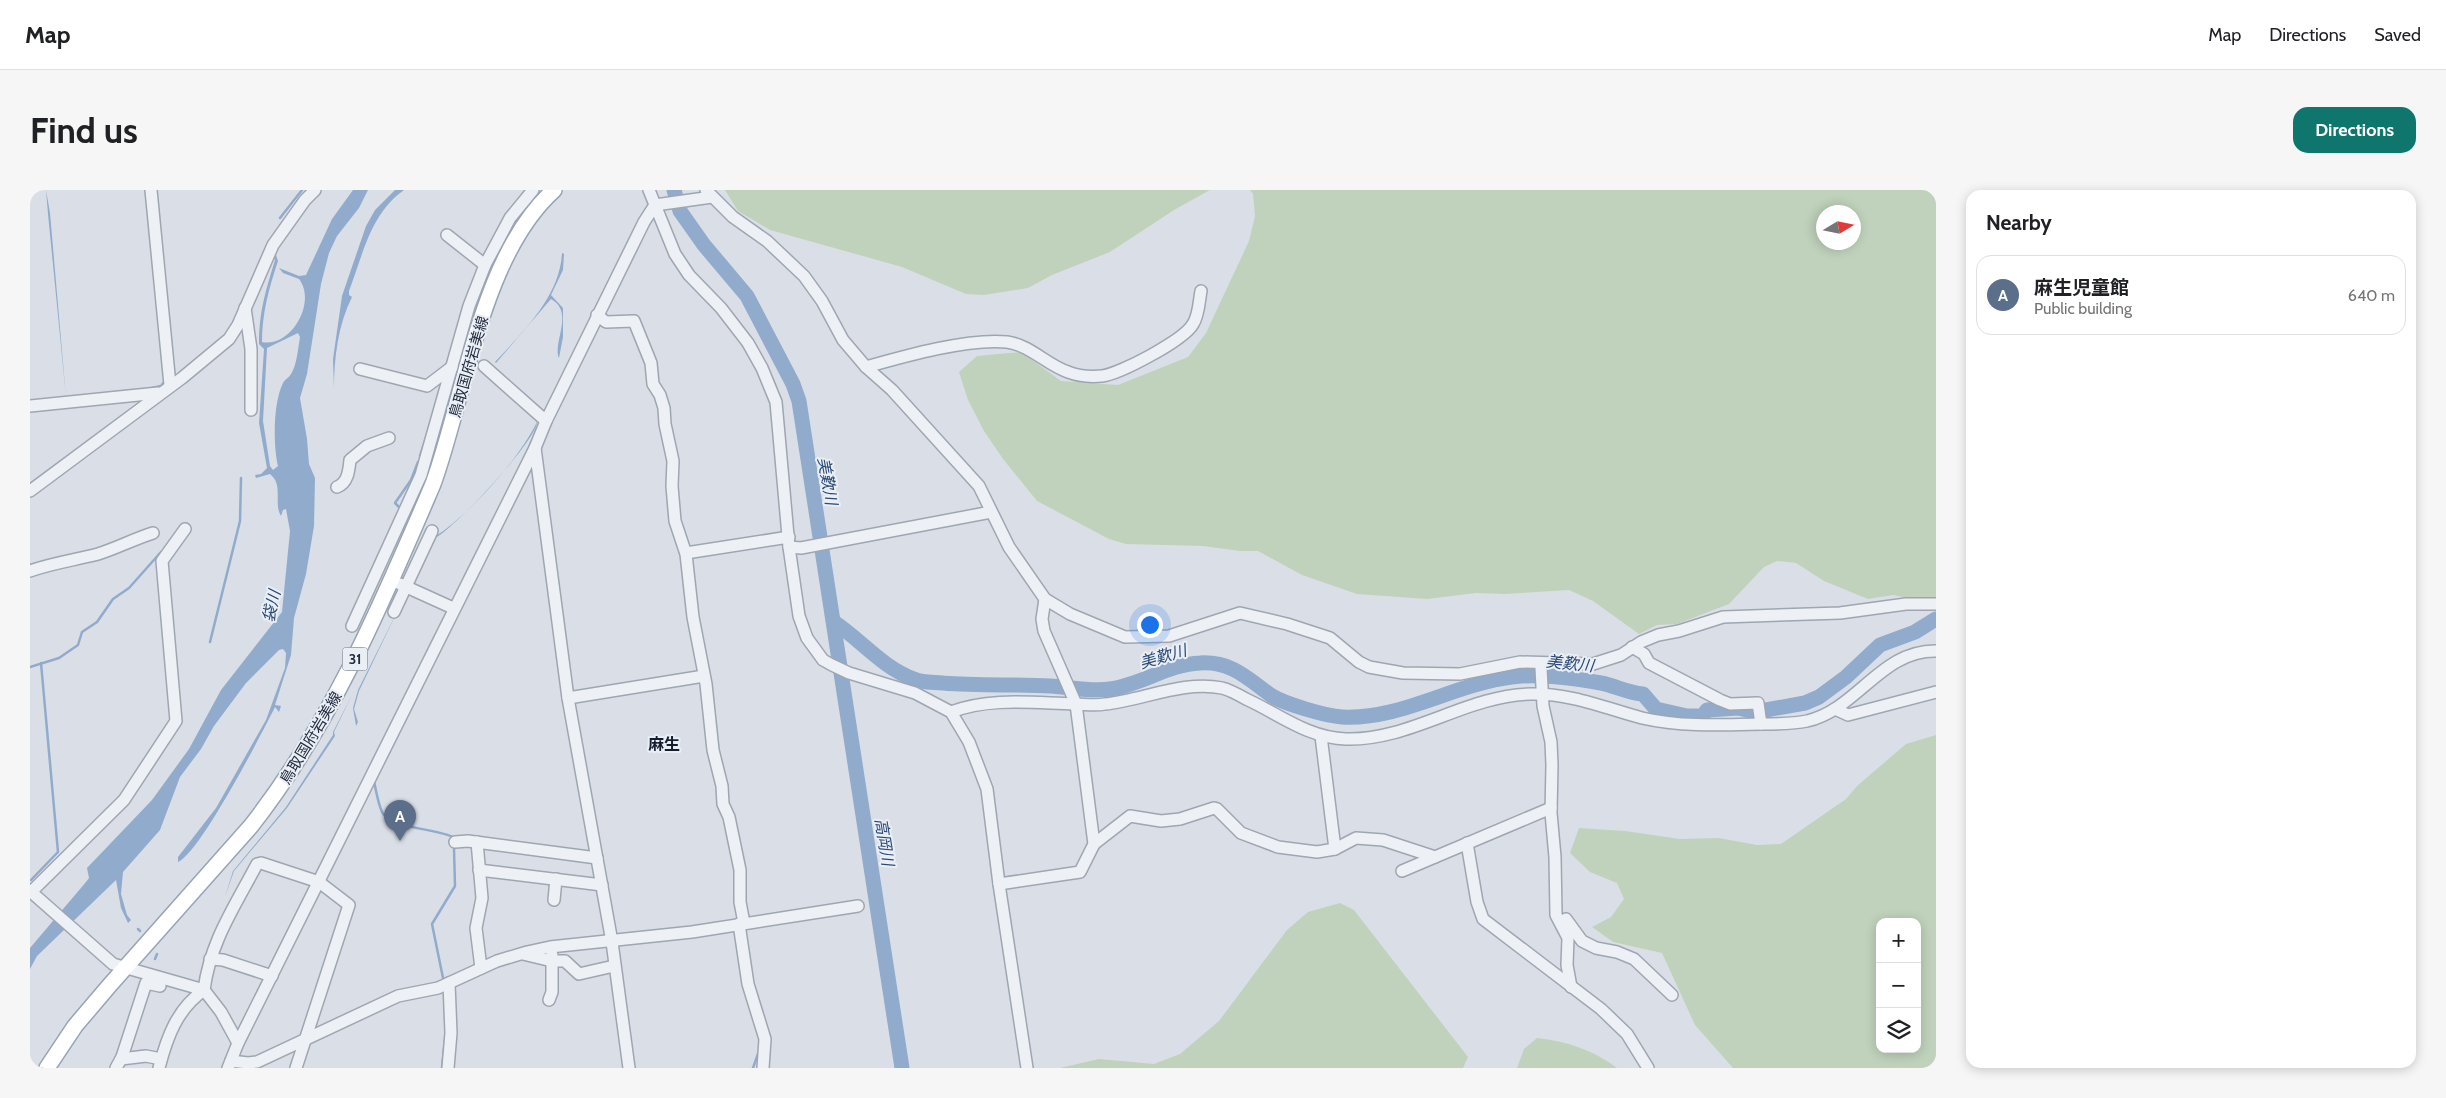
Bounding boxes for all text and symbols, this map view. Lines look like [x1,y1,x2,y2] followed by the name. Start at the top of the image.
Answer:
[25,20,71,49] text: Map
[2208,24,2241,46] text: Map
[2269,24,2346,46] text: Directions
[2374,24,2421,46] text: Saved
[2293,107,2416,153] button: Directions
[30,109,138,152] text: Find us
[1816,205,1861,250] north arrow
[1986,210,2052,235] text: Nearby
[2034,276,2129,299] text: 麻生児童館
[1998,286,2008,305] text: A
[2348,286,2395,305] text: 640 m
[2034,299,2132,318] text: Public building
[446,314,492,420] street label: 鳥取国府岩美線
[814,456,841,508] water label: 美歎川
[259,586,285,624] water label: 袋川
[1137,612,1163,638] your location
[1137,640,1191,672] water label: 美歎川
[342,648,368,670] road number: 31
[1545,652,1597,676] water label: 美歎川
[276,688,346,788] street label: 鳥取国府岩美線
[648,735,680,754] district label: 麻生
[384,800,416,841] pin: A
[871,817,898,869] water label: 高岡川
[1876,918,1921,1053] map controls
[1876,918,1921,963] button: +
[1876,963,1921,1008] button: −
[1876,1008,1921,1053] button: layers

